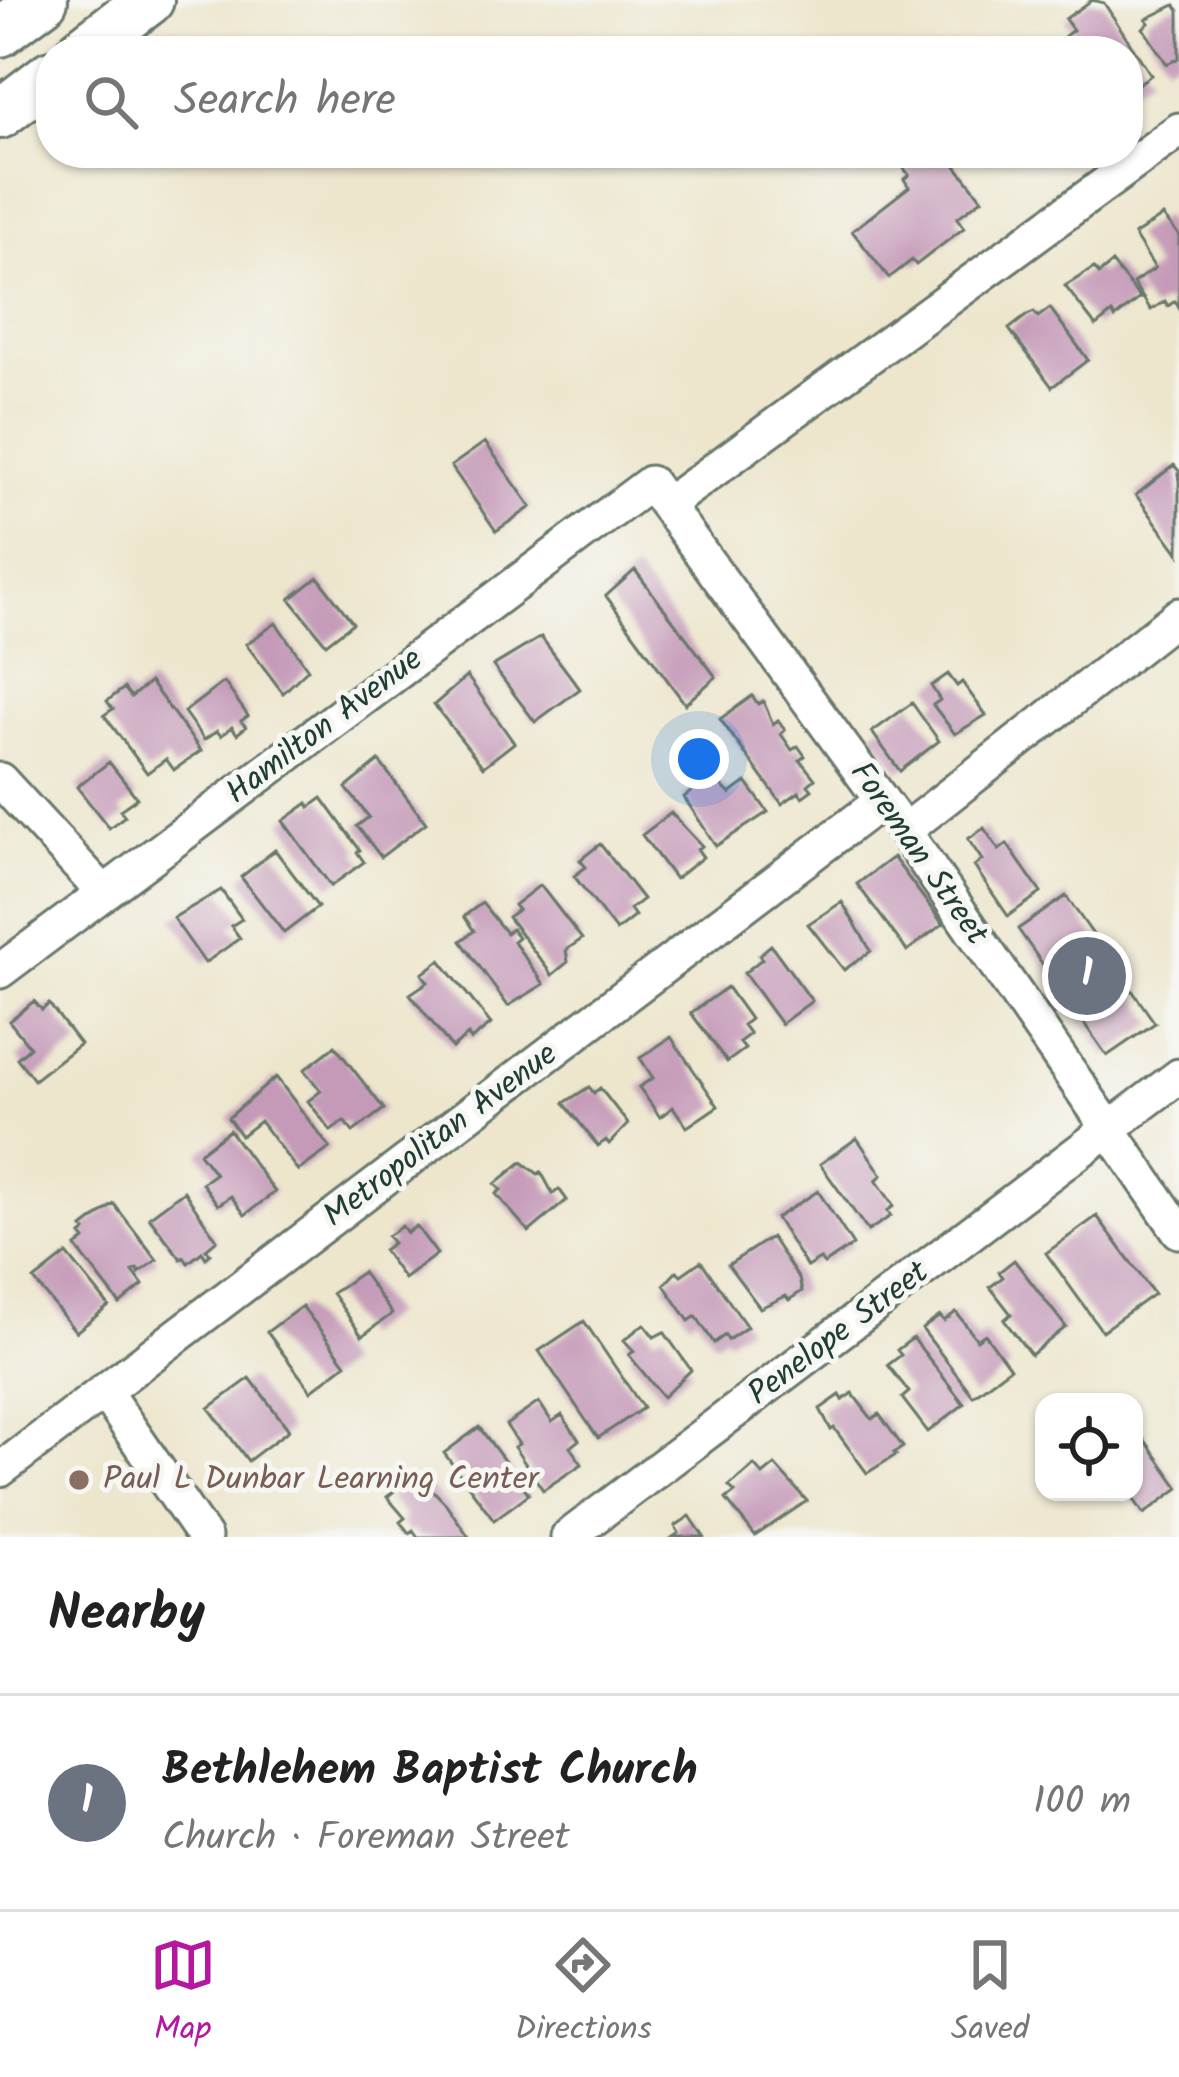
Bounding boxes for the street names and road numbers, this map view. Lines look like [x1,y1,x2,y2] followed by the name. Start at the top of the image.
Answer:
[215,635,435,819] street label: Hamilton Avenue
[835,751,1002,958] street label: Foreman Street
[312,1030,570,1242] street label: Metropolitan Avenue
[737,1247,942,1420] street label: Penelope Street

